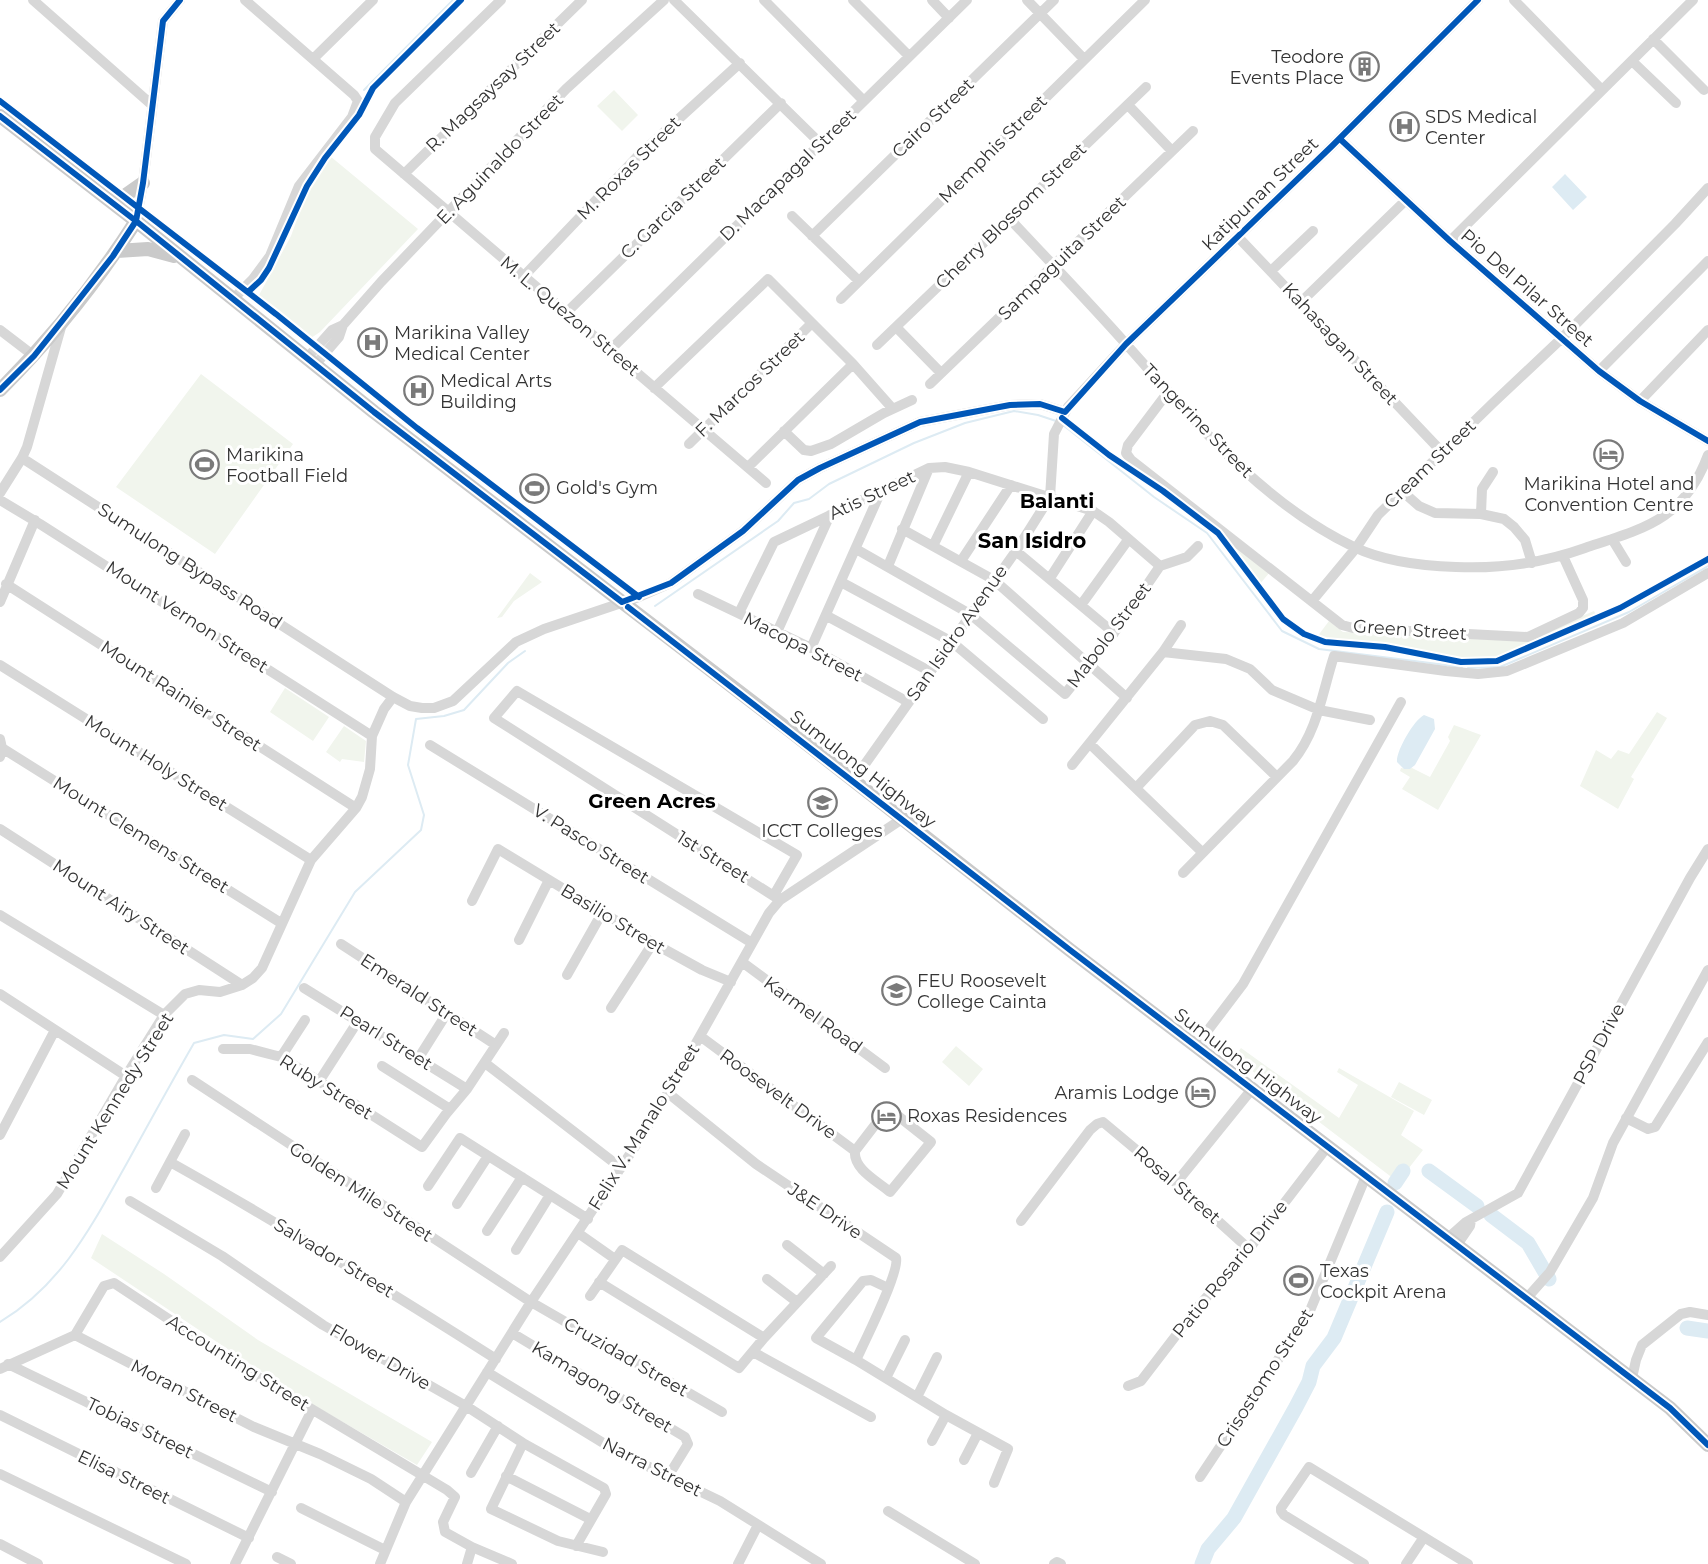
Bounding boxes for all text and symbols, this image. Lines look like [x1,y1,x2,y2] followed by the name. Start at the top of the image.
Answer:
[421,17,565,157] street label: R. Magsaysay Street
[1230,46,1344,89] place label: Teodore Events Place
[1349,51,1381,83] building icon: Teodore Events Place
[887,73,979,163] street label: Cairo Street
[432,89,568,229] street label: E. Aguinaldo Street
[934,90,1052,208] street label: Memphis Street
[715,104,861,246] street label: D. Macapagal Street
[1425,106,1537,149] place label: SDS Medical Center
[1388,111,1420,143] hospital icon: SDS Medical Center
[573,112,685,224] street label: M. Roxas Street
[1197,133,1323,255] street label: Katipunan Street
[931,138,1091,294] street label: Cherry Blossom Street
[616,152,730,264] street label: C. Garcia Street
[993,191,1131,325] street label: Sampaguita Street
[1456,224,1598,352] street label: Pio Del Pilar Street
[496,251,644,381] street label: M. L. Quezon Street
[1278,278,1402,410] street label: Kahasagan Street
[394,322,530,365] place label: Marikina Valley Medical Center
[691,326,809,442] street label: F. Marcos Street
[357,327,389,359] hospital icon: Marikina Valley Medical Center
[1138,359,1258,483] street label: Tangerine Street
[440,370,552,413] place label: Medical Arts Building
[403,375,435,407] hospital icon: Medical Arts Building
[1379,415,1481,513] street label: Cream Street
[1593,439,1625,471] hotel icon: Marikina Hotel and Convention Centre
[226,444,348,487] place label: Marikina Football Field
[189,449,221,481] sports icon: Marikina Football Field
[825,465,919,525] street label: Atis Street
[519,472,551,504] sports icon: Gold's Gym
[1523,473,1695,516] place label: Marikina Hotel and Convention Centre
[556,477,658,499] place label: Gold's Gym
[1020,489,1094,513] district label: Balanti
[94,498,286,634] street label: Sumulong Bypass Road
[978,528,1086,553] district label: San Isidro
[102,556,272,678] street label: Mount Vernon Street
[902,561,1012,705] street label: San Isidro Avenue
[1062,578,1156,692] street label: Mabolo Street
[740,607,866,687] street label: Macopa Street
[1352,615,1468,645] street label: Green Street
[96,636,266,756] street label: Mount Rainier Street
[786,705,940,833] street label: Sumulong Highway
[80,710,232,816] street label: Mount Holy Street
[49,772,233,898] street label: Mount Clemens Street
[806,786,838,818] school or university icon: ICCT Colleges
[588,789,716,813] district label: Green Acres
[529,799,653,889] street label: V. Pasco Street
[761,820,883,842] place label: ICCT Colleges
[673,826,753,888] street label: 1st Street
[49,855,193,959] street label: Mount Airy Street
[557,879,669,959] street label: Basilio Street
[356,949,482,1041] street label: Emerald Street
[917,970,1047,1013] place label: FEU Roosevelt College Cainta
[759,972,867,1058] street label: Karmel Road
[880,975,912,1007] school or university icon: FEU Roosevelt College Cainta
[1568,1000,1630,1088] street label: PSP Drive
[336,1001,436,1075] street label: Pearl Street
[1170,1003,1326,1129] street label: Sumulong Highway
[52,1009,178,1193] street label: Mount Kennedy Street
[584,1040,704,1214] street label: Felix V. Manalo Street
[715,1044,841,1144] street label: Roosevelt Drive
[275,1050,377,1124] street label: Ruby Street
[1184,1077,1216,1109] hotel icon: Aramis Lodge
[1054,1082,1179,1104] place label: Aramis Lodge
[870,1100,902,1132] hotel icon: Roxas Residences
[907,1105,1067,1127] place label: Roxas Residences
[285,1137,437,1247] street label: Golden Mile Street
[1129,1141,1225,1229] street label: Rosal Street
[783,1178,866,1244] street label: J&E Drive
[1168,1196,1292,1342] street label: Patio Rosario Drive
[270,1213,398,1303] street label: Salvador Street
[1320,1260,1447,1303] place label: Texas Cockpit Arena
[1283,1265,1315,1297] sports icon: Texas Cockpit Arena
[1212,1304,1318,1452] street label: Crisostomo Street
[163,1310,313,1416] street label: Accounting Street
[560,1312,692,1402] street label: Cruzidad Street
[326,1319,434,1395] street label: Flower Drive
[528,1336,676,1438] street label: Kamagong Street
[127,1355,241,1427] street label: Moran Street
[83,1393,197,1463] street label: Tobias Street
[599,1433,705,1501] street label: Narra Street
[74,1445,174,1509] street label: Elisa Street

